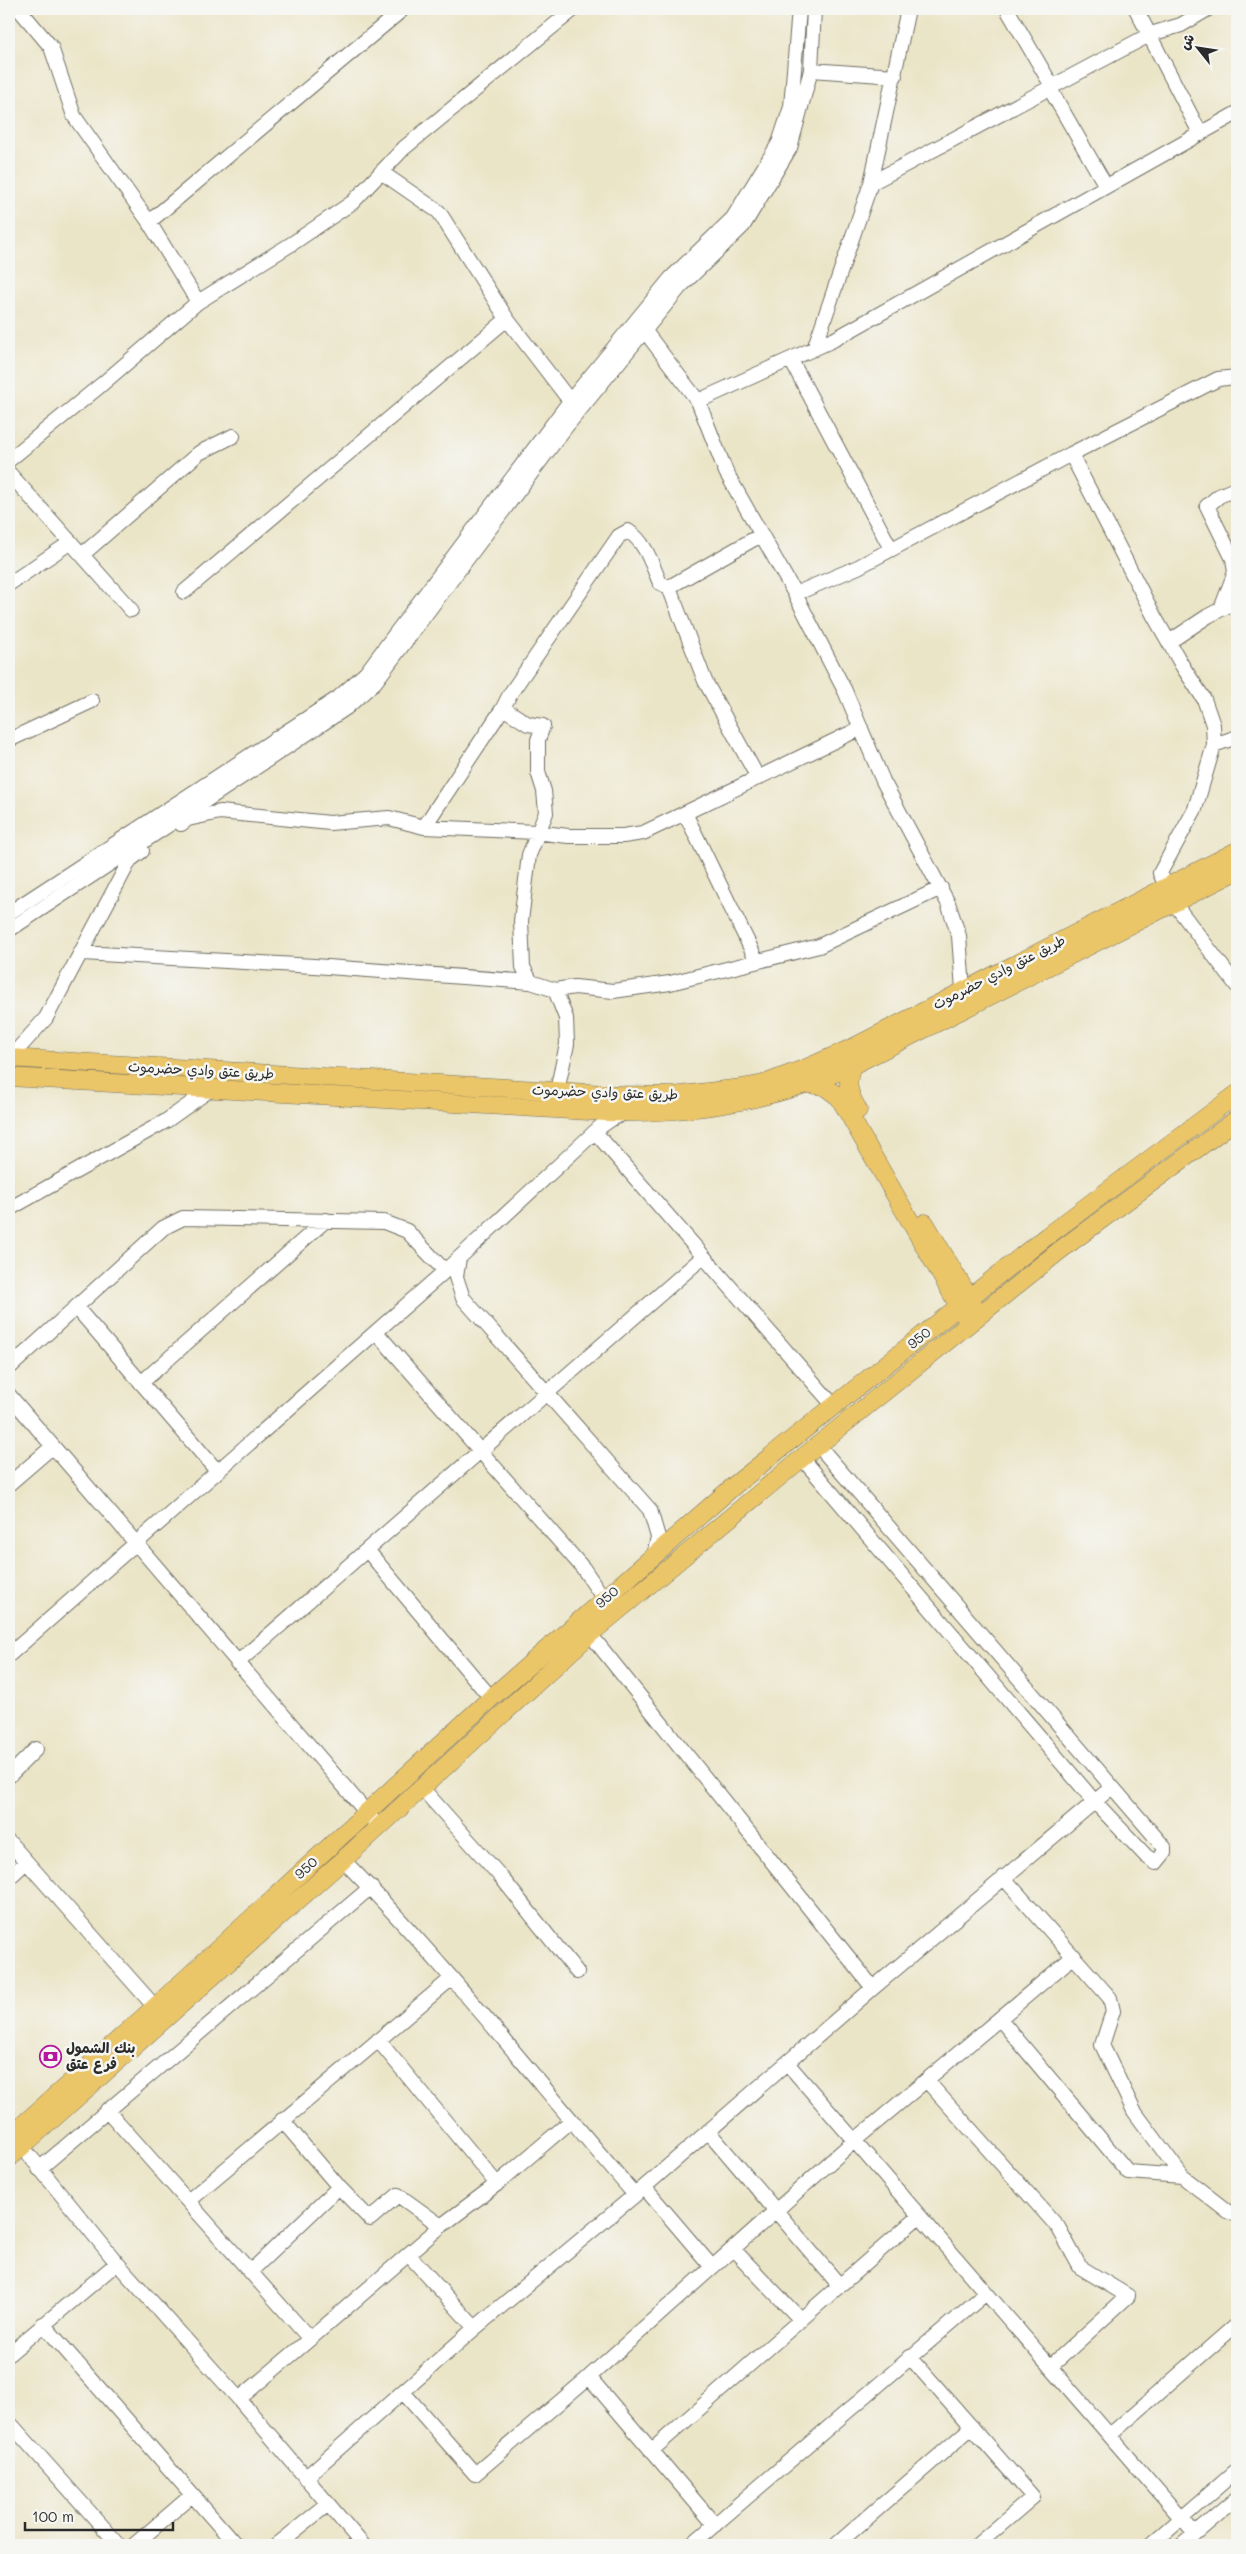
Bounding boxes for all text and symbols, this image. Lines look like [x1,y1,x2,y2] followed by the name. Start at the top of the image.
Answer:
[1174,22,1224,72] north arrow
[1174,30,1198,53] text: ش
[929,930,1069,1015] street label: طريق عتق وادي حضرموت
[127,1056,275,1085] street label: طريق عتق وادي حضرموت
[531,1079,679,1106] street label: طريق عتق وادي حضرموت
[903,1322,935,1353] street label: 950
[591,1581,623,1612] street label: 950
[290,1852,322,1883] street label: 950
[66,2038,135,2074] place label: بنك الشمول فرع عتق
[38,2044,62,2068] bank icon: بنك الشمول فرع عتق
[25,2499,172,2531] scale bar
[32,2506,74,2526] text: 100 m

